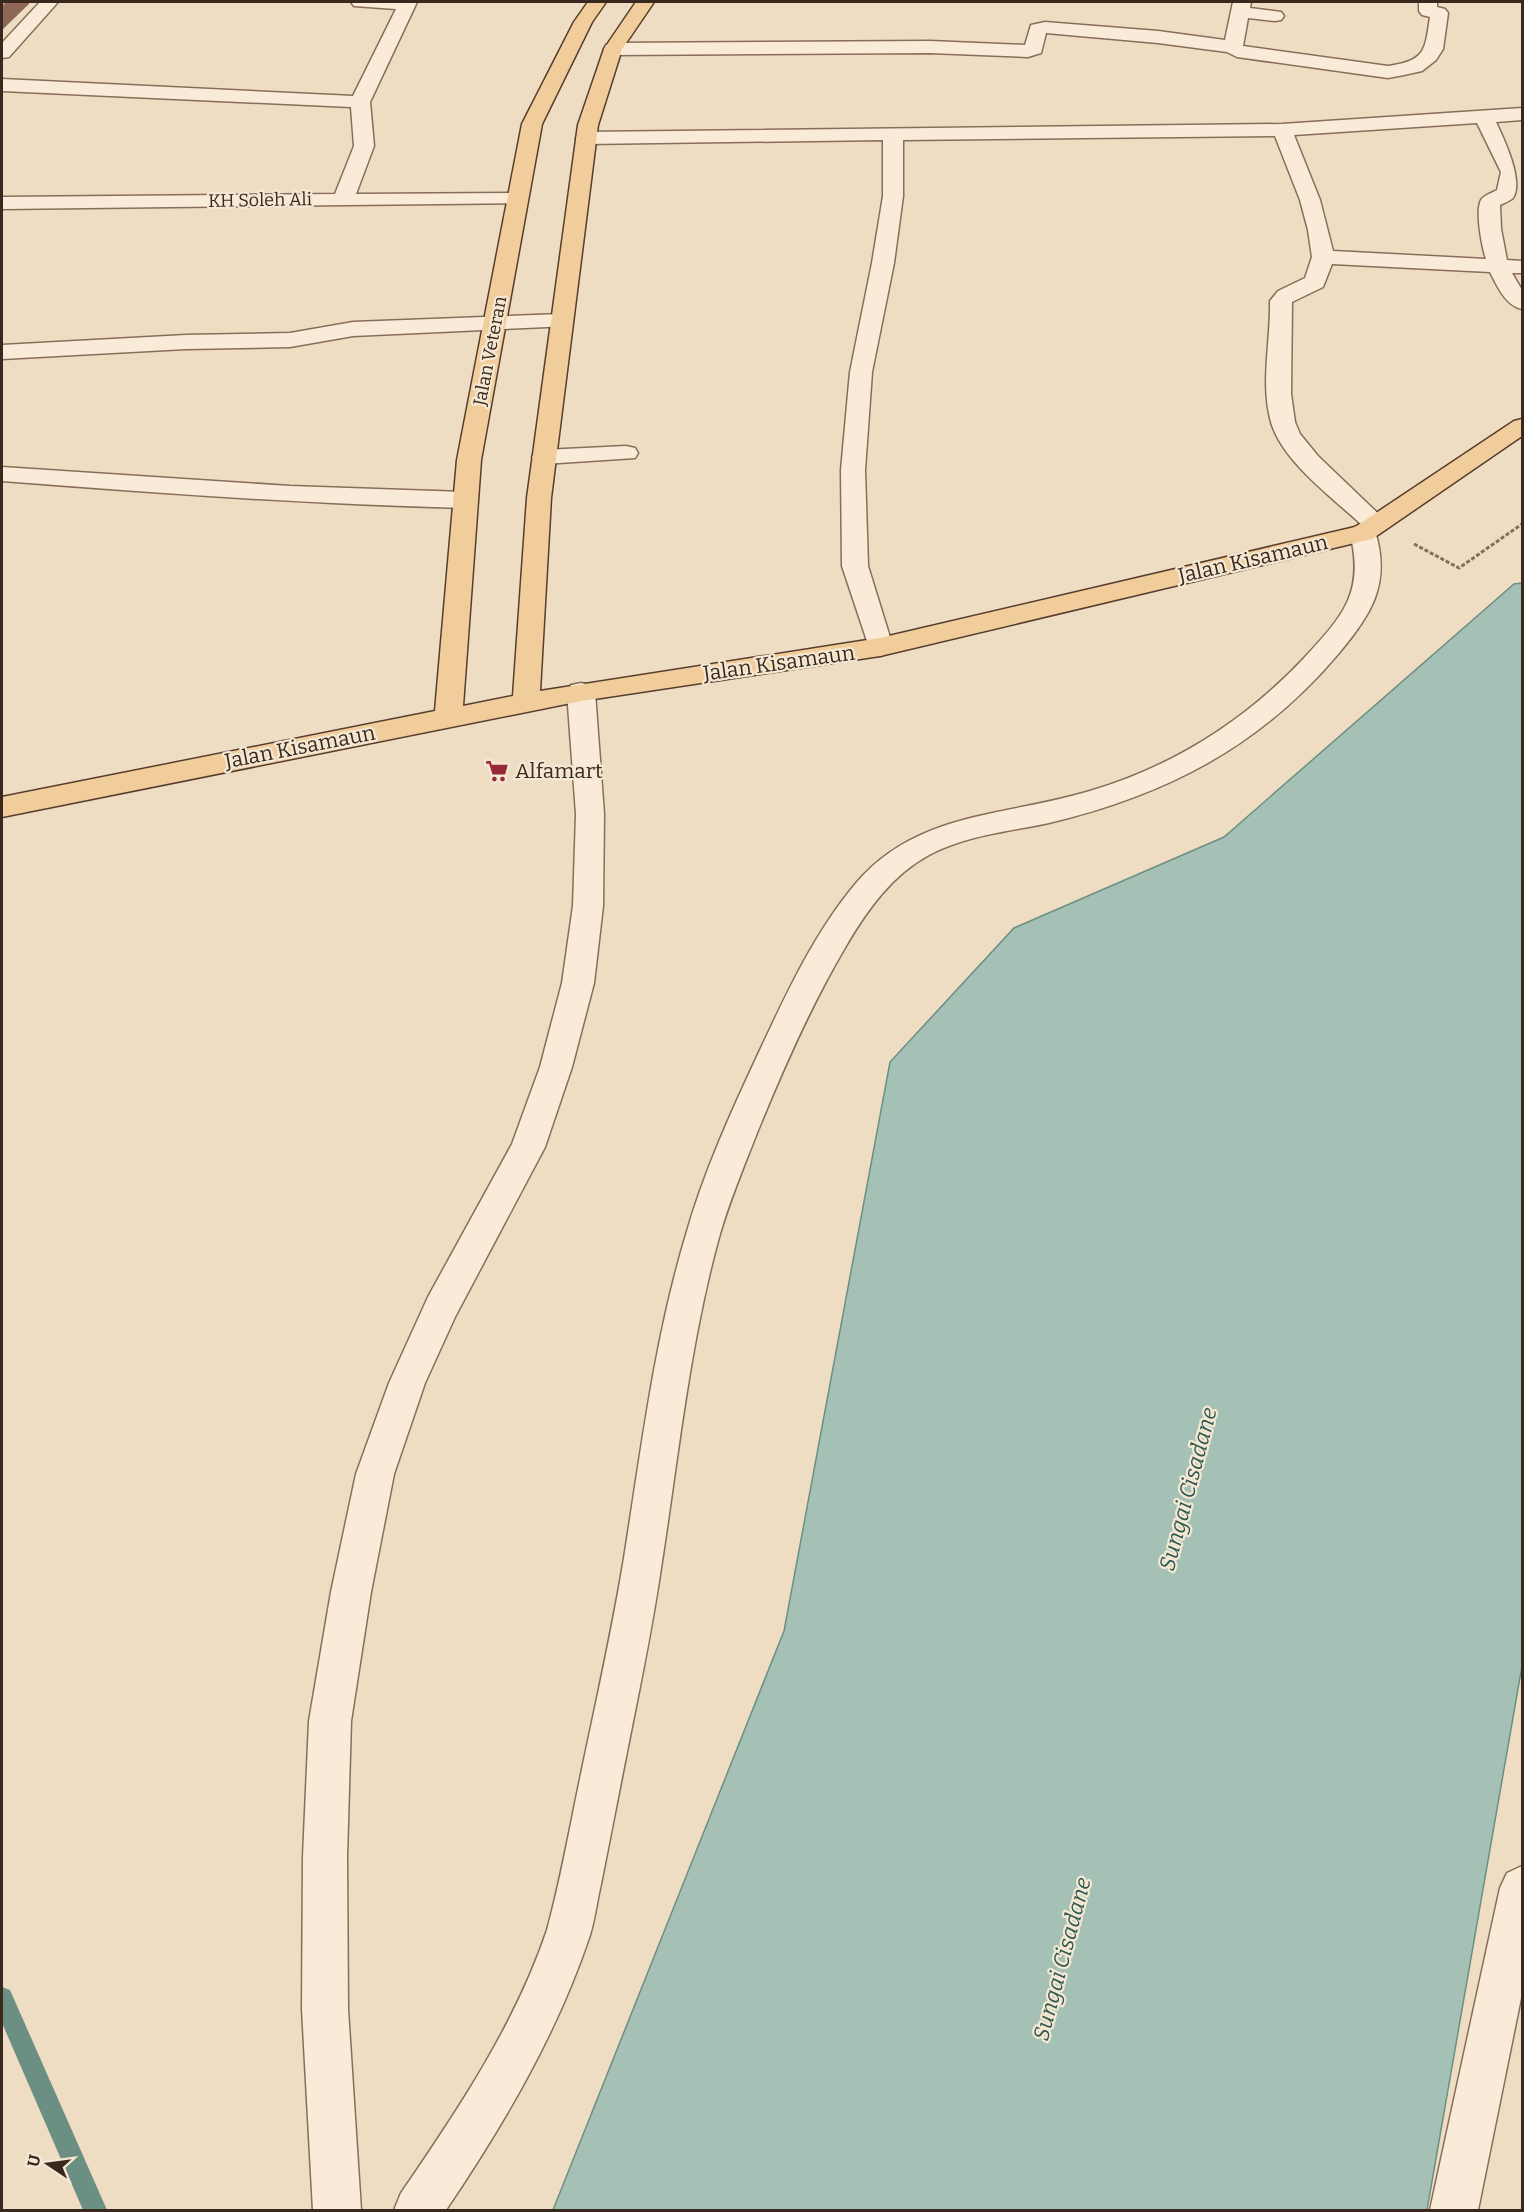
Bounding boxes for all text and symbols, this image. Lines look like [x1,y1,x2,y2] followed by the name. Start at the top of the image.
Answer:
[208,188,312,212] street label: KH Soleh Ali
[468,294,511,409] street label: Jalan Veteran
[1175,529,1330,589] street label: Jalan Kisamaun
[700,639,857,687] street label: Jalan Kisamaun
[221,720,378,775] street label: Jalan Kisamaun
[484,758,510,784] supermarket icon: Alfamart
[515,758,603,784] place label: Alfamart
[1153,1404,1223,1574] water label: Sungai Cisadane
[1027,1874,1097,2044] water label: Sungai Cisadane
[18,2134,78,2194] north arrow
[23,2153,44,2169] text: U

